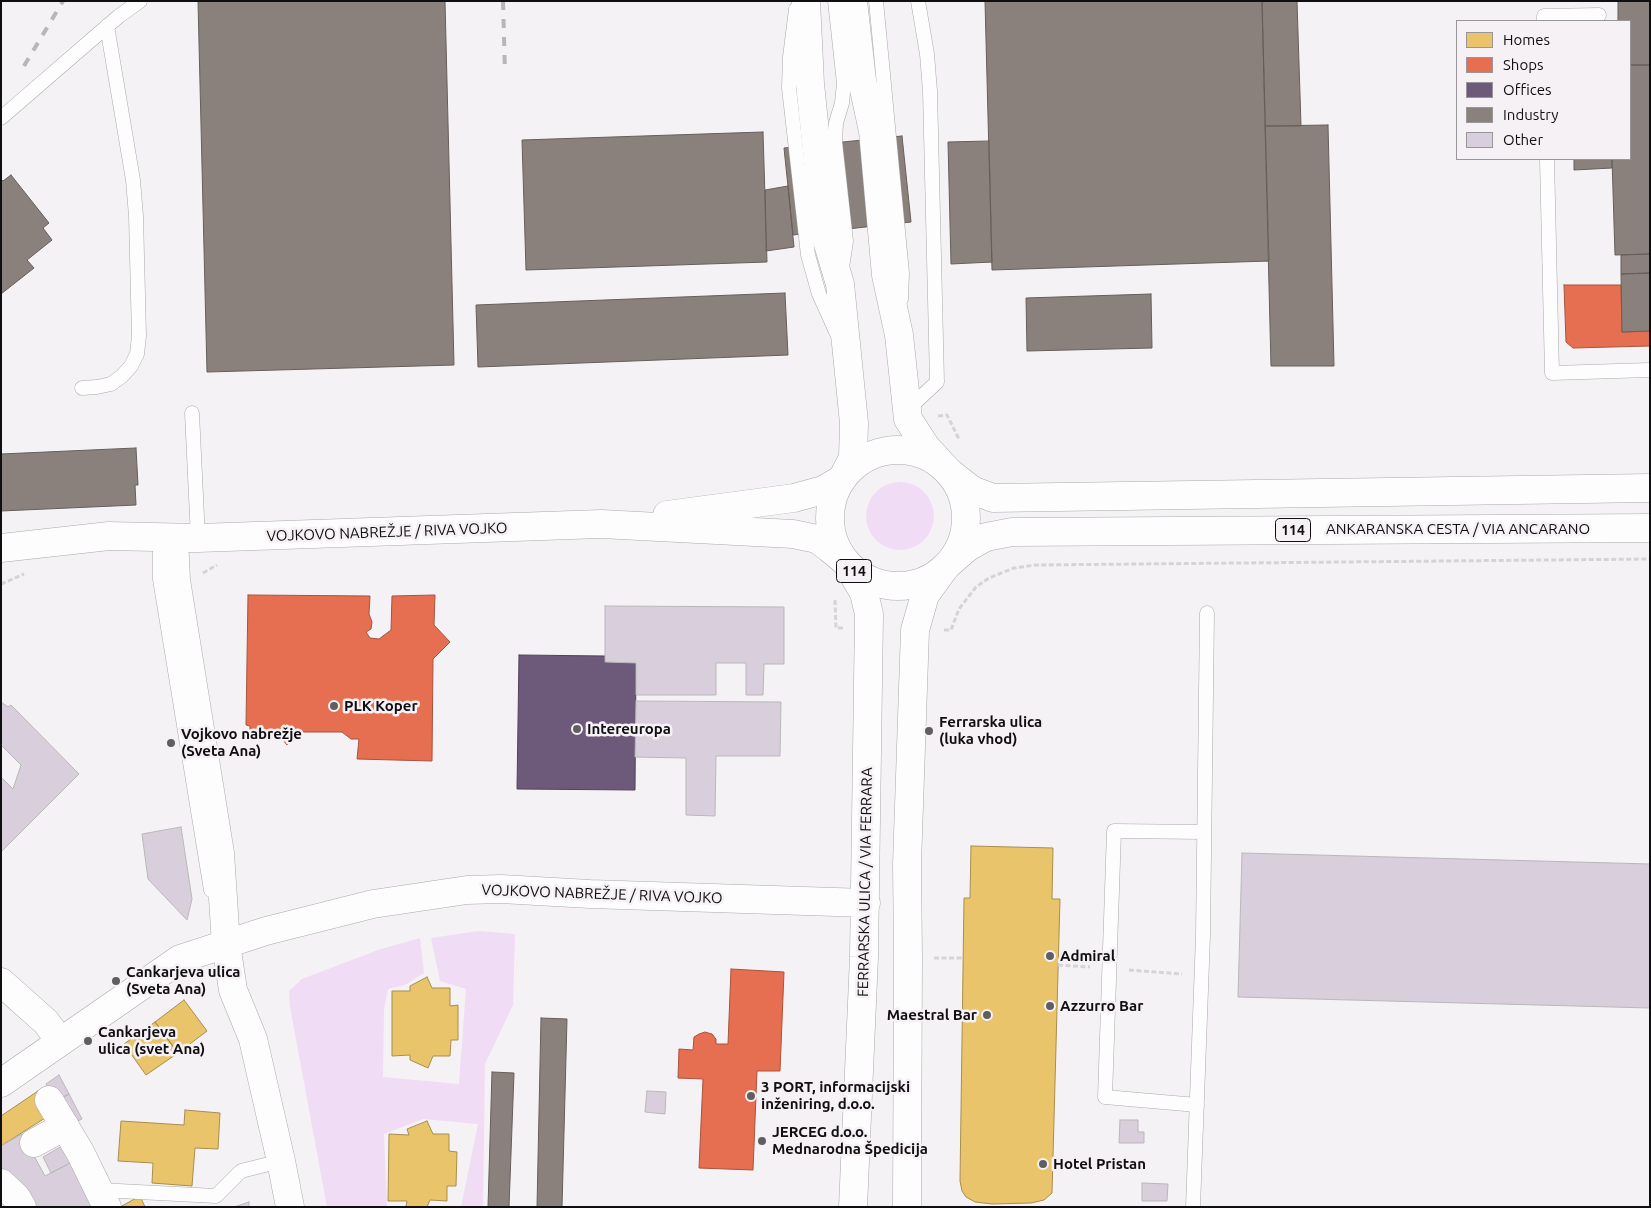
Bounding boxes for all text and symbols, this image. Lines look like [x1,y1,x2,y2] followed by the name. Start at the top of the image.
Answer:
[1456,20,1631,160] legend
[1503,31,1550,48] text: Homes
[1503,56,1544,73] text: Shops
[1503,81,1551,98] text: Offices
[1503,106,1558,123] text: Industry
[1503,131,1543,148] text: Other
[1276,518,1310,542] road number: 114
[266,519,508,545] street label: VOJKOVO NABREŽJE / RIVA VOJKO
[1326,520,1590,538] street label: ANKARANSKA CESTA / VIA ANCARANO
[836,560,872,582] road number: 114
[344,697,418,715] place label: PLK Koper
[328,700,340,712] marker: PLK Koper
[939,713,1042,748] place label: Ferrarska ulica (luka vhod)
[587,720,671,738] place label: Intereuropa
[571,723,583,735] marker: Intereuropa
[181,725,302,760] place label: Vojkovo nabrežje (Sveta Ana)
[923,725,935,737] marker: Ferrarska ulica (luka vhod)
[165,737,177,749] marker: Vojkovo nabrežje (Sveta Ana)
[854,767,876,997] street label: FERRARSKA ULICA / VIA FERRARA
[481,881,723,907] street label: VOJKOVO NABREŽJE / RIVA VOJKO
[1060,947,1115,965] place label: Admiral
[1044,950,1056,962] marker: Admiral
[126,963,240,998] place label: Cankarjeva ulica (Sveta Ana)
[110,975,122,987] marker: Cankarjeva ulica (Sveta Ana)
[1060,997,1143,1015] place label: Azzurro Bar
[1044,1000,1056,1012] marker: Azzurro Bar
[887,1006,977,1024] place label: Maestral Bar
[981,1009,993,1021] marker: Maestral Bar
[98,1023,205,1058] place label: Cankarjeva ulica (svet Ana)
[82,1035,94,1047] marker: Cankarjeva ulica (svet Ana)
[761,1078,910,1113] place label: 3 PORT, informacijski inženiring, d.o.o.
[745,1090,757,1102] marker: 3 PORT, informacijski inženiring, d.o.o.
[772,1123,928,1158] place label: JERCEG d.o.o. Mednarodna Špedicija
[756,1135,768,1147] marker: JERCEG d.o.o. Mednarodna Špedicija
[1053,1155,1146,1173] place label: Hotel Pristan
[1037,1158,1049,1170] marker: Hotel Pristan

